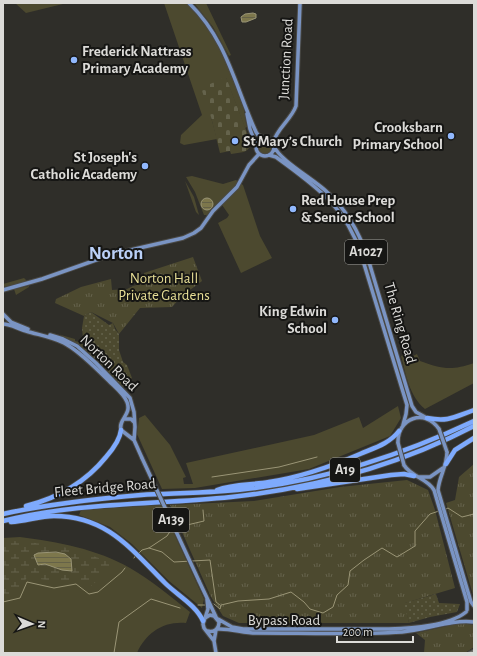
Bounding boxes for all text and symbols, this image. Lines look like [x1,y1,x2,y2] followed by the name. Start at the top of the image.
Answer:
[276,18,296,100] street label: Junction Road
[82,44,192,76] place label: Frederick Nattrass Primary Academy
[69,55,79,65] marker: Frederick Nattrass Primary Academy
[352,120,443,152] place label: Crooksbarn Primary School
[446,131,456,141] marker: Crooksbarn Primary School
[243,134,342,149] place label: St Mary’s Church
[230,136,240,146] marker: St Mary’s Church
[31,150,137,182] place label: St Joseph's Catholic Academy
[140,161,150,171] marker: St Joseph's Catholic Academy
[301,193,396,225] place label: Red House Prep & Senior School
[288,204,298,214] marker: Red House Prep & Senior School
[345,240,387,264] road number: A1027
[89,244,143,263] district label: Norton
[118,271,210,303] park label: Norton Hall Private Gardens
[381,281,419,366] street label: The Ring Road
[259,304,327,336] place label: King Edwin School
[330,315,340,325] marker: King Edwin School
[77,332,141,394] street label: Norton Road
[330,458,360,482] road number: A19
[54,476,157,500] street label: Fleet Bridge Road
[153,508,189,532] road number: A139
[12,604,52,644] north arrow
[248,613,320,628] street label: Bypass Road
[337,618,413,644] scale bar
[36,620,47,628] text: N
[343,626,373,638] text: 200 m

